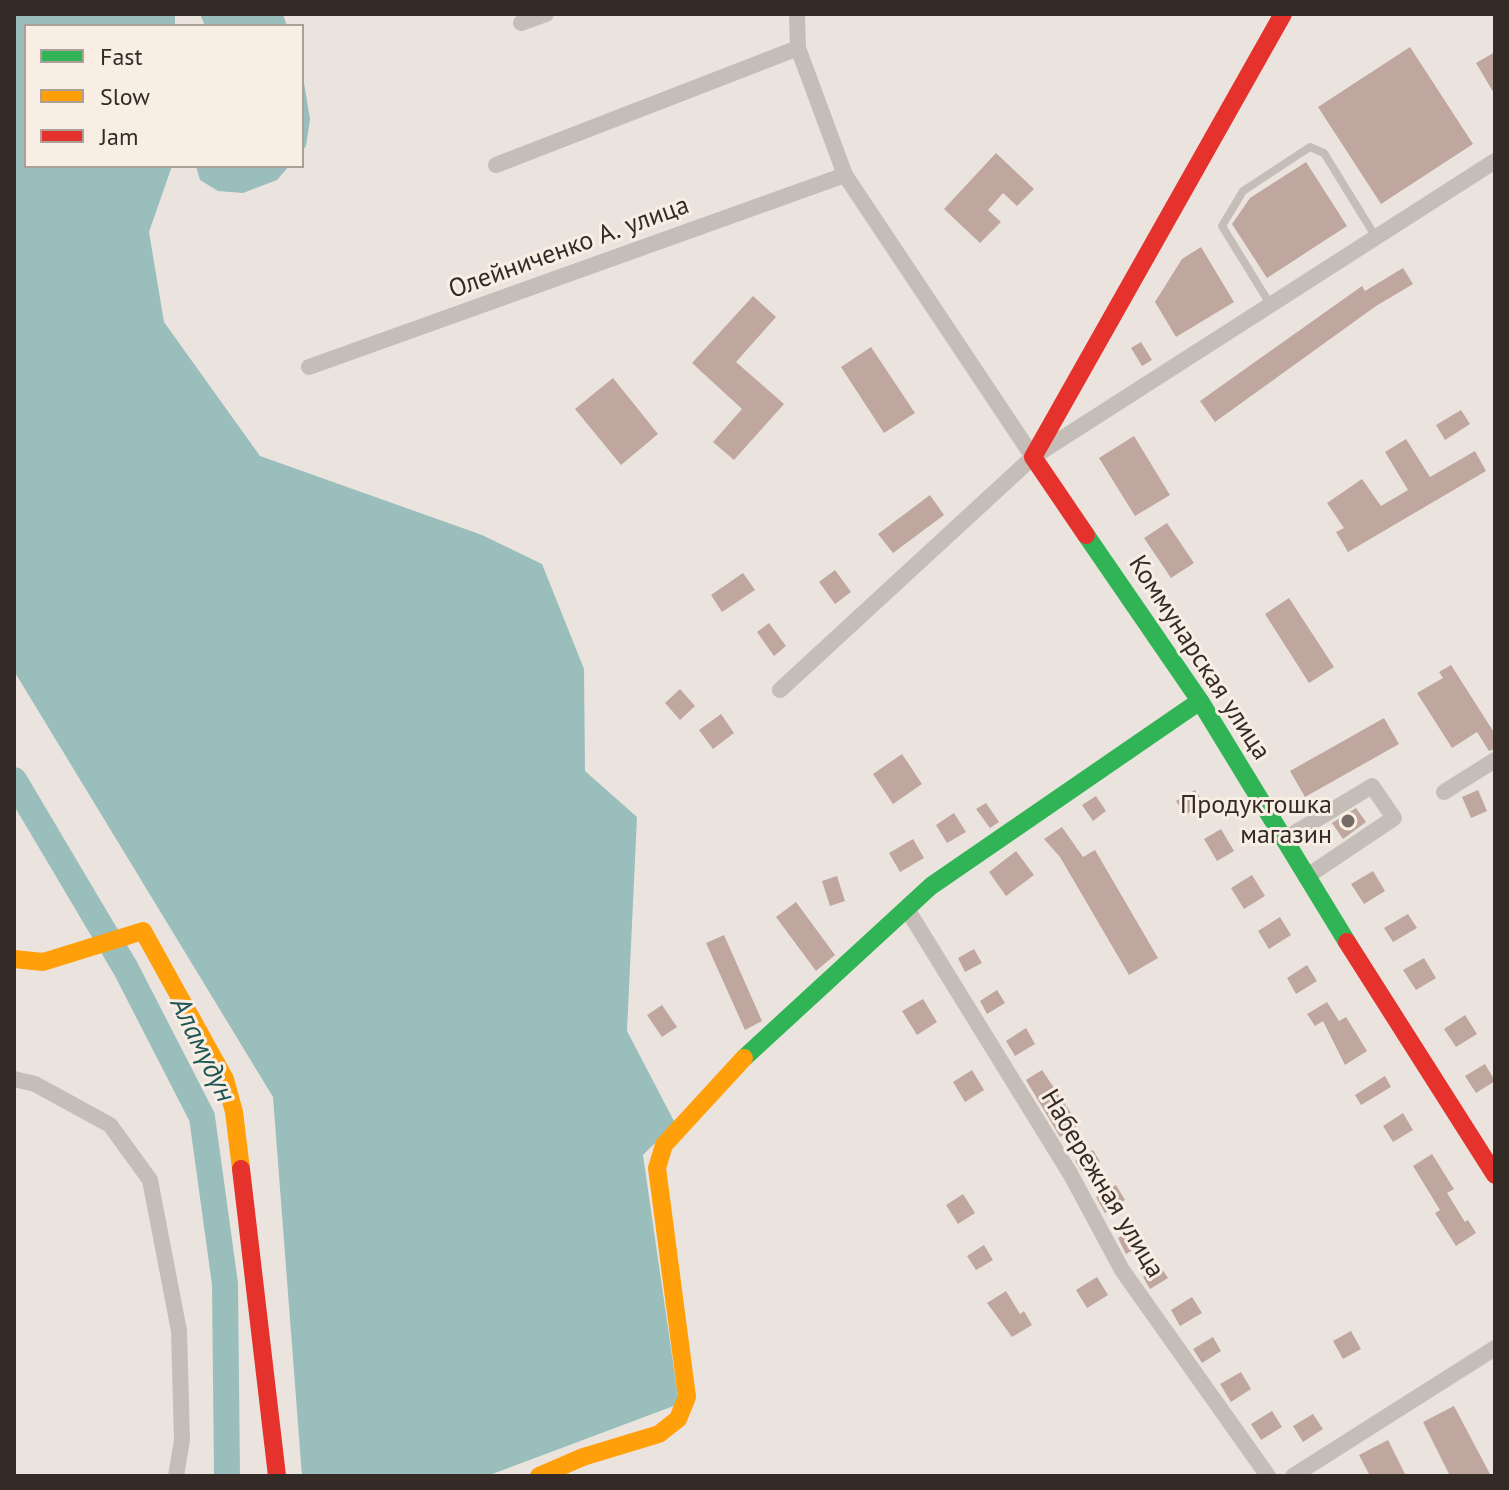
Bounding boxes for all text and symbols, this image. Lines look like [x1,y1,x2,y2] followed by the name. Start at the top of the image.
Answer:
[24,24,304,168] legend
[100,41,143,72] text: Fast
[100,81,150,112] text: Slow
[100,121,138,152] text: Jam
[445,190,693,306] street label: Олейниченко А. улица
[1121,550,1277,766] street label: Коммунарская улица
[1180,790,1332,852] place label: Продуктошка магазин
[1339,812,1357,830] marker: Продуктошка магазин
[162,992,242,1108] water label: Аламүдүн
[1033,1084,1171,1284] street label: Набережная улица

